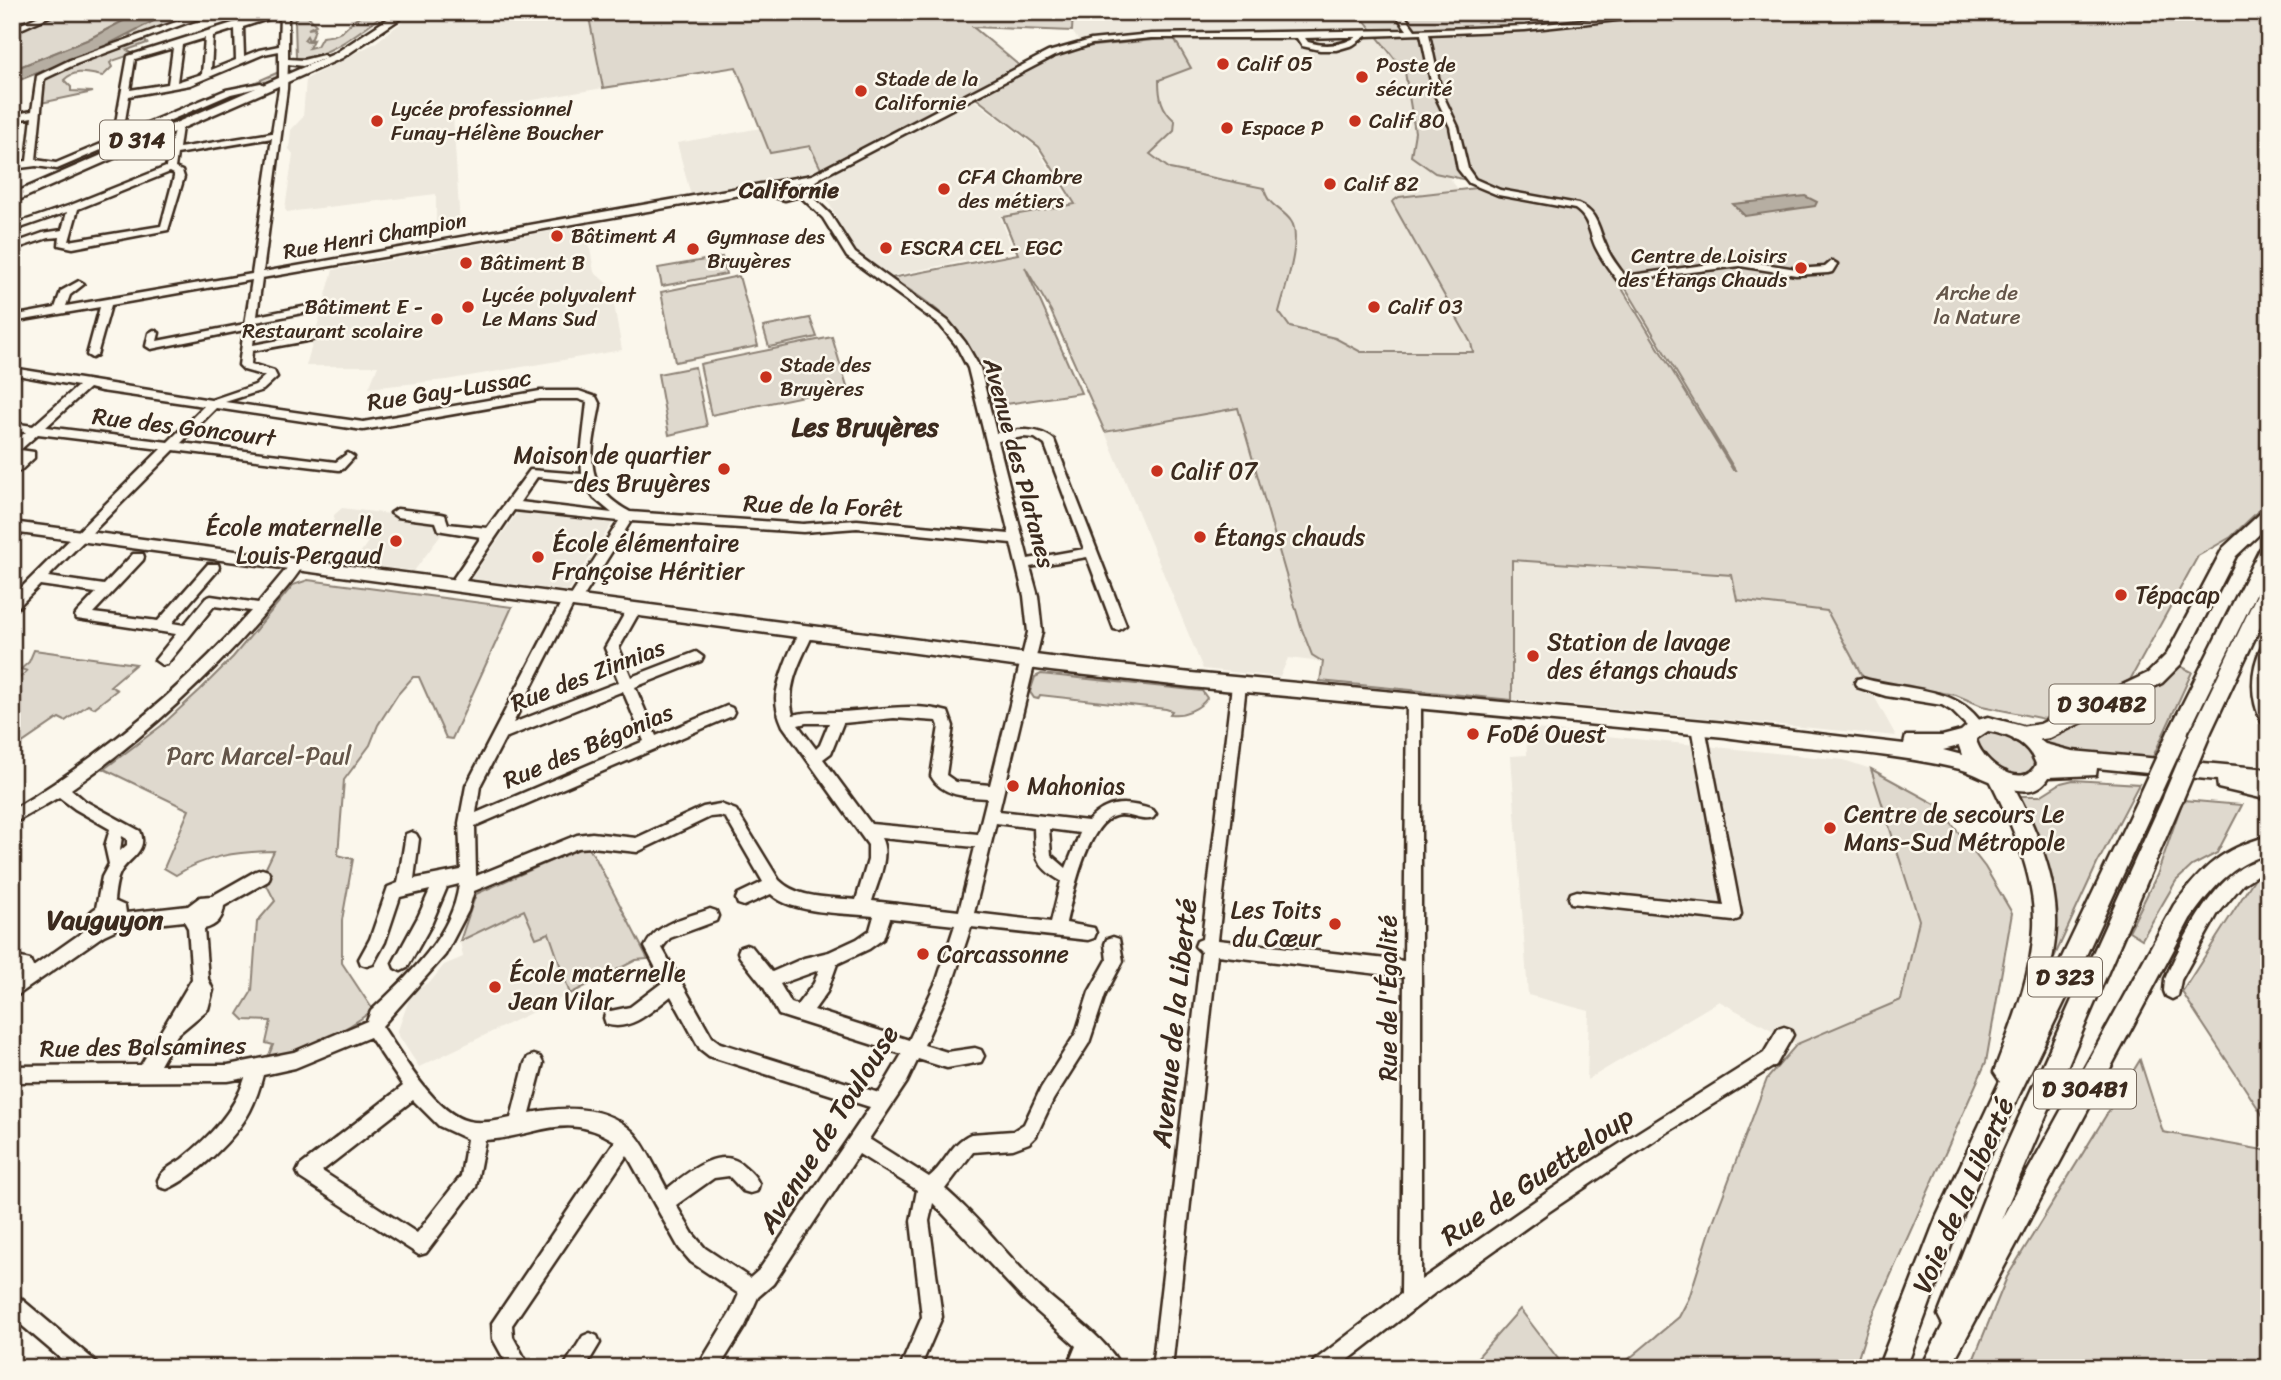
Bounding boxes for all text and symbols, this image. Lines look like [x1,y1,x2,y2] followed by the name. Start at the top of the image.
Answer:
[1237,45,1313,83] place label: Calif 05
[1375,46,1456,108] place label: Poste de sécurité
[1215,56,1231,72] marker: Calif 05
[875,60,979,122] place label: Stade de la Californie
[1354,69,1370,85] marker: Poste de sécurité
[853,83,869,99] marker: Stade de la Californie
[391,90,604,152] place label: Lycée professionnel Funay-Hélène Boucher
[1369,102,1445,140] place label: Calif 80
[1241,109,1324,147] place label: Espace P
[369,113,385,129] marker: Lycée professionnel Funay-Hélène Boucher
[1347,113,1363,129] marker: Calif 80
[100,120,174,160] road number: D 314
[1219,120,1235,136] marker: Espace P
[958,158,1083,220] place label: CFA Chambre des métiers
[1344,165,1419,203] place label: Calif 82
[738,170,839,211] district label: Californie
[1322,176,1338,192] marker: Calif 82
[936,181,952,197] marker: CFA Chambre des métiers
[280,201,470,271] street label: Rue Henri Champion
[571,217,677,255] place label: Bâtiment A
[707,218,825,280] place label: Gymnase des Bruyères
[549,228,565,244] marker: Bâtiment A
[900,229,1063,267] place label: ESCRA CEL - EGC
[1618,237,1787,299] place label: Centre de Loisirs des Étangs Chauds
[878,240,894,256] marker: ESCRA CEL - EGC
[685,241,701,257] marker: Gymnase des Bruyères
[480,244,585,282] place label: Bâtiment B
[458,255,474,271] marker: Bâtiment B
[1793,260,1809,276] marker: Centre de Loisirs des Étangs Chauds
[1934,274,2021,336] park label: Arche de la Nature
[482,276,637,338] place label: Lycée polyvalent Le Mans Sud
[242,288,423,350] place label: Bâtiment E - Restaurant scolaire
[1388,288,1463,326] place label: Calif 03
[460,299,476,315] marker: Lycée polyvalent Le Mans Sud
[1366,299,1382,315] marker: Calif 03
[429,311,445,327] marker: Bâtiment E - Restaurant scolaire
[780,346,871,408] place label: Stade des Bruyères
[970,352,1067,573] street label: Avenue des Platanes
[364,356,534,424] street label: Rue Gay-Lussac
[758,369,774,385] marker: Stade des Bruyères
[90,395,279,459] street label: Rue des Goncourt
[791,404,940,450] district label: Les Bruyères
[514,434,712,504] place label: Maison de quartier des Bruyères
[1171,450,1258,492] place label: Calif 07
[716,461,732,477] marker: Maison de quartier des Bruyères
[1149,463,1165,479] marker: Calif 07
[743,482,903,530] street label: Rue de la Forêt
[205,506,384,576] place label: École maternelle Louis Pergaud
[1214,516,1365,558] place label: Étangs chauds
[552,522,745,592] place label: École élémentaire Françoise Héritier
[1192,529,1208,545] marker: Étangs chauds
[388,533,404,549] marker: École maternelle Louis Pergaud
[530,549,546,565] marker: École élémentaire Françoise Héritier
[2135,574,2220,616] place label: Tépacap
[2113,587,2129,603] marker: Tépacap
[1547,621,1739,691] place label: Station de lavage des étangs chauds
[504,626,672,724] street label: Rue des Zinnias
[1525,648,1541,664] marker: Station de lavage des étangs chauds
[2050,684,2154,724] road number: D 304B2
[496,691,680,801] street label: Rue des Bégonias
[1487,713,1607,755] place label: FoDé Ouest
[1465,726,1481,742] marker: FoDé Ouest
[167,735,353,777] park label: Parc Marcel-Paul
[1027,765,1125,807] place label: Mahonias
[1005,778,1021,794] marker: Mahonias
[1844,793,2066,863] place label: Centre de secours Le Mans-Sud Métropole
[1822,820,1838,836] marker: Centre de secours Le Mans-Sud Métropole
[1231,889,1323,959] place label: Les Toits du Cœur
[47,895,164,944] district label: Vauguyon
[1136,896,1211,1151] street label: Avenue de la Liberté
[1367,915,1409,1081] street label: Rue de l'Égalité
[1327,916,1343,932] marker: Les Toits du Cœur
[937,933,1069,975] place label: Carcassonne
[915,946,931,962] marker: Carcassonne
[508,952,686,1022] place label: École maternelle Jean Vilar
[2028,958,2102,996] road number: D 323
[487,979,503,995] marker: École maternelle Jean Vilar
[743,1015,912,1244] street label: Avenue de Toulouse
[40,1024,247,1070] street label: Rue des Balsamines
[2034,1070,2136,1108] road number: D 304B1
[1898,1089,2028,1301] street label: Voie de la Liberté
[1430,1093,1644,1259] street label: Rue de Guetteloup

